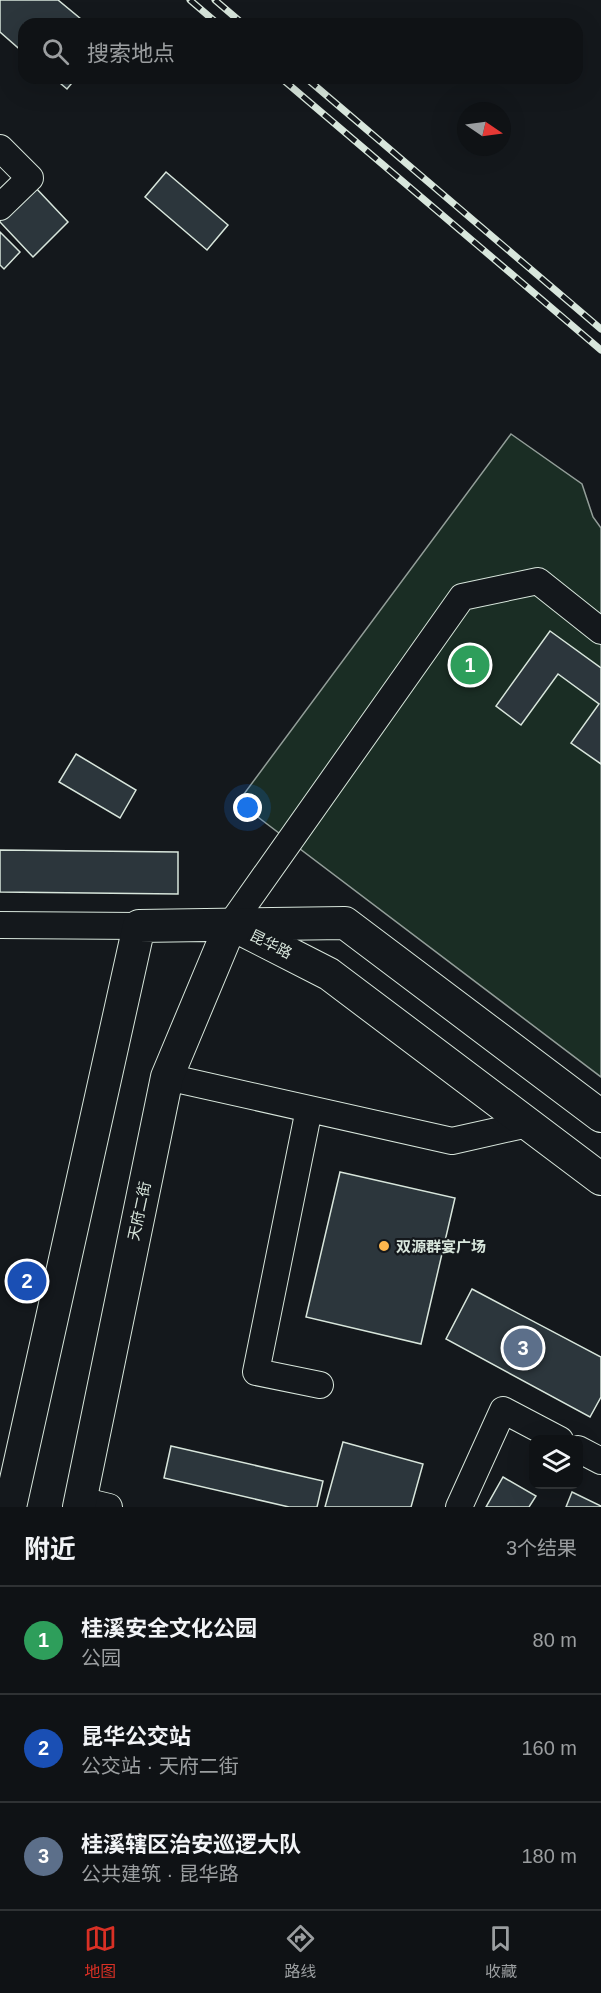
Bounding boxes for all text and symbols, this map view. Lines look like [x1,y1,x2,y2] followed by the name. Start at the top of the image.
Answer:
[18,18,583,84] search box
[39,35,72,68] icon: search
[87,41,175,66] text: 搜索地点
[457,102,511,156] north arrow
[450,642,490,688] pin: 1
[233,793,262,822] your location
[247,926,295,962] street label: 昆华路
[124,1180,154,1242] street label: 天府二街
[396,1238,486,1255] place label: 双源群宴广场
[377,1239,391,1253] marker: 双源群宴广场
[8,1258,46,1304] pin: 2
[504,1326,542,1370] pin: 3
[529,1435,583,1489] map controls
[529,1435,583,1489] button: layers
[24,1534,76,1564] text: 附近
[506,1537,577,1559] text: 3个结果
[81,1616,257,1641] text: 桂溪安全文化公园
[38,1629,49,1651] text: 1
[533,1629,577,1651] text: 80 m
[81,1647,121,1669] text: 公园
[81,1724,191,1749] text: 昆华公交站
[38,1737,49,1759] text: 2
[521,1737,577,1759] text: 160 m
[81,1755,239,1777] text: 公交站 · 天府二街
[81,1832,301,1857] text: 桂溪辖区治安巡逻大队
[38,1845,49,1867] text: 3
[521,1845,577,1867] text: 180 m
[81,1863,239,1885] text: 公共建筑 · 昆华路
[84,1922,117,1982] tab: 地图
[284,1922,317,1982] tab: 路线
[484,1922,517,1982] tab: 收藏

